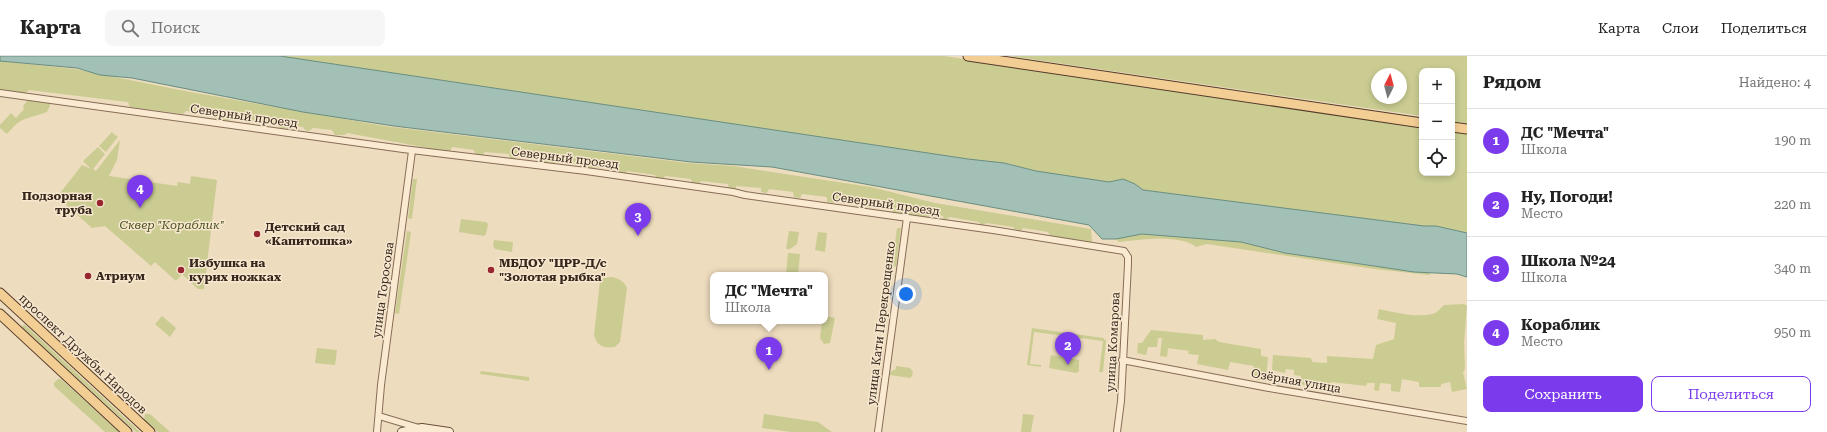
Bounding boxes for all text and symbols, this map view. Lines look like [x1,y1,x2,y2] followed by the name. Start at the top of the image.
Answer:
[105,10,385,46] search box
[20,16,81,39] text: Карта
[119,17,141,39] icon: search
[151,19,200,37] text: Поиск
[1598,20,1640,36] text: Карта
[1662,20,1699,36] text: Слои
[1721,20,1807,36] text: Поделиться
[1371,68,1407,104] north arrow
[1419,68,1455,176] map controls
[1419,68,1455,104] button: +
[1483,72,1541,92] text: Рядом
[1739,75,1811,90] text: Найдено: 4
[189,102,299,131] street label: Северный проезд
[1419,104,1455,140] button: −
[1521,124,1609,142] text: ДС "Мечта"
[1492,133,1500,148] text: 1
[1774,133,1811,148] text: 190 m
[1419,140,1455,176] button: locate
[1521,142,1567,157] text: Школа
[510,144,620,172] street label: Северный проезд
[127,175,153,208] pin: 4
[1521,188,1613,206] text: Ну, Погоди!
[22,189,92,217] place label: Подзорная труба
[831,190,941,219] street label: Северный проезд
[1492,197,1500,212] text: 2
[1774,197,1811,212] text: 220 m
[95,198,105,208] marker: Подзорная труба
[625,203,651,236] pin: 3
[1521,206,1563,221] text: Место
[119,218,225,232] park label: Сквер "Кораблик"
[265,220,353,248] place label: Детский сад «Капитошка»
[252,229,262,239] marker: Детский сад «Капитошка»
[864,240,898,406] street label: улица Кати Перекрещенко
[369,241,397,339] street label: улица Торосова
[1521,252,1615,270] text: Школа №24
[189,256,281,284] place label: Избушка на курих ножках
[499,256,607,284] place label: МБДОУ "ЦРР-Д/с "Золотая рыбка"
[1492,261,1500,276] text: 3
[1774,261,1811,276] text: 340 m
[176,265,186,275] marker: Избушка на курих ножках
[486,265,496,275] marker: МБДОУ "ЦРР-Д/с "Золотая рыбка"
[96,269,145,283] place label: Атриум
[1521,270,1567,285] text: Школа
[83,271,93,281] marker: Атриум
[710,272,828,324] popup
[725,282,813,300] text: ДС "Мечта"
[896,284,916,304] your location
[16,291,150,417] street label: проспект Дружбы Народов
[1103,291,1123,392] street label: улица Комарова
[725,300,771,315] text: Школа
[1521,316,1600,334] text: Кораблик
[1492,325,1500,340] text: 4
[1774,325,1811,340] text: 950 m
[1055,332,1081,365] pin: 2
[1521,334,1563,349] text: Место
[756,337,782,370] pin: 1
[1250,366,1343,396] street label: Озёрная улица
[1483,376,1643,412] button: Сохранить
[1651,376,1811,412] button: Поделиться

